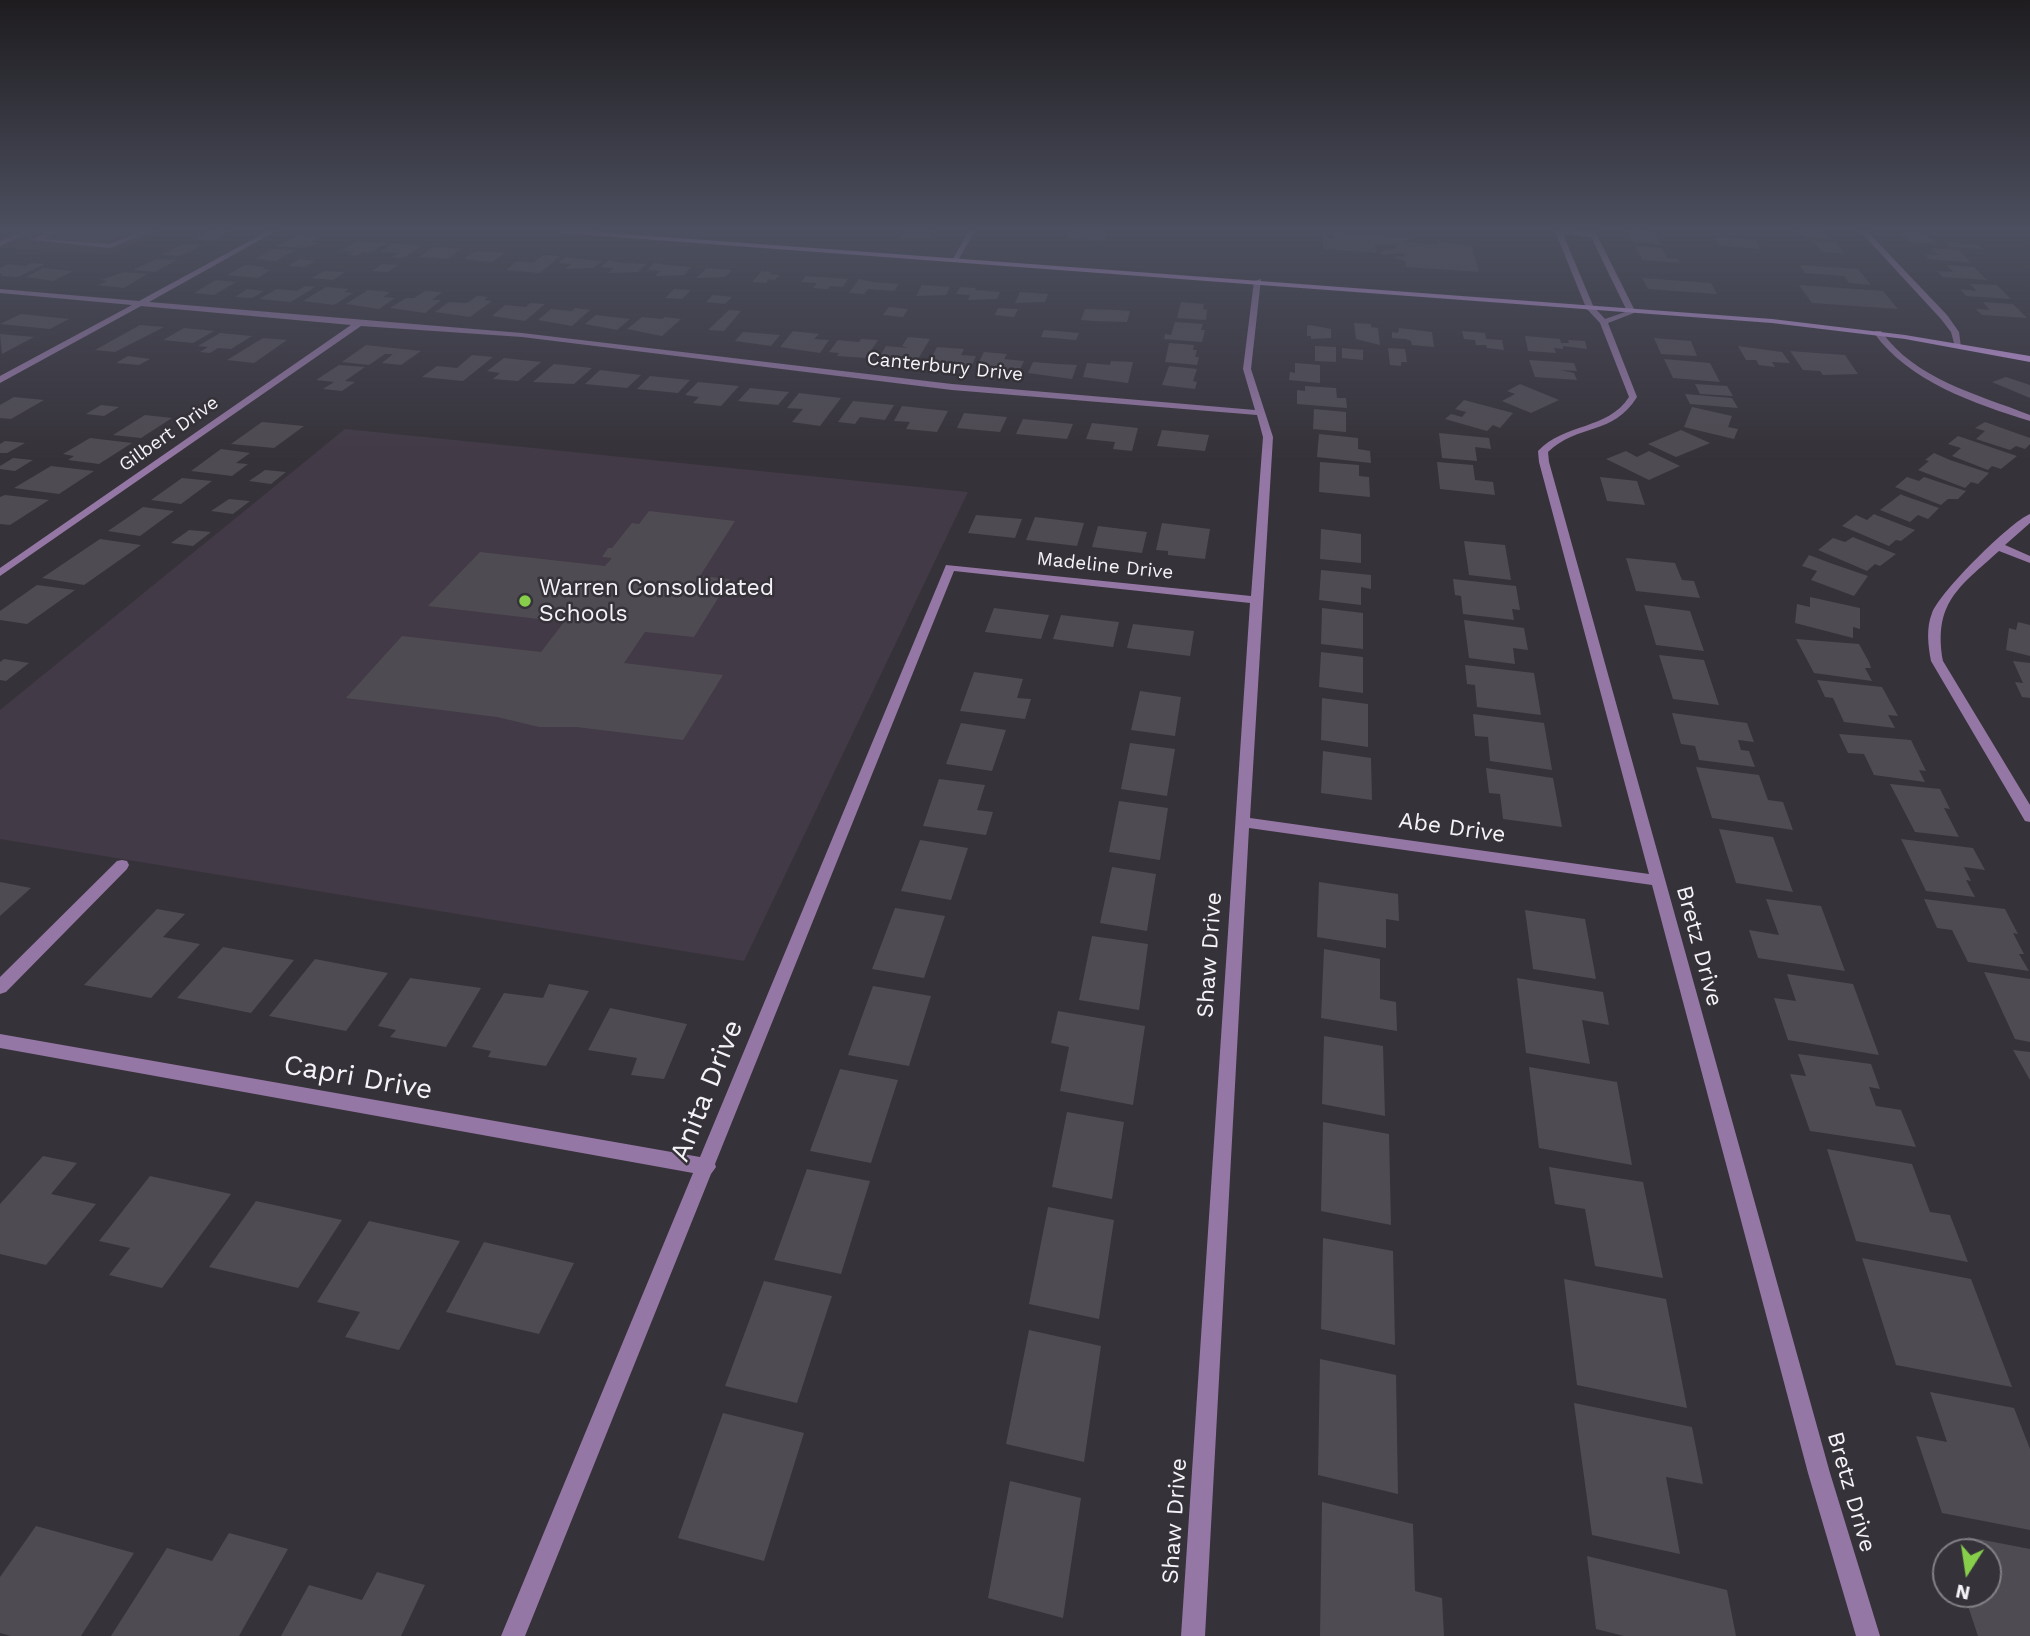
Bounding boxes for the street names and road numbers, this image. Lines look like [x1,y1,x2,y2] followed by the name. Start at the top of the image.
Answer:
[866,347,1024,387] street label: Canterbury Drive
[115,391,223,477] street label: Gilbert Drive
[1036,547,1174,585] street label: Madeline Drive
[1397,807,1507,849] street label: Abe Drive
[1670,883,1728,1009] street label: Bretz Drive
[1192,891,1228,1019] street label: Shaw Drive
[663,1015,751,1167] street label: Anita Drive
[281,1048,435,1108] street label: Capri Drive
[1821,1429,1881,1555] street label: Bretz Drive
[1157,1457,1193,1585] street label: Shaw Drive

